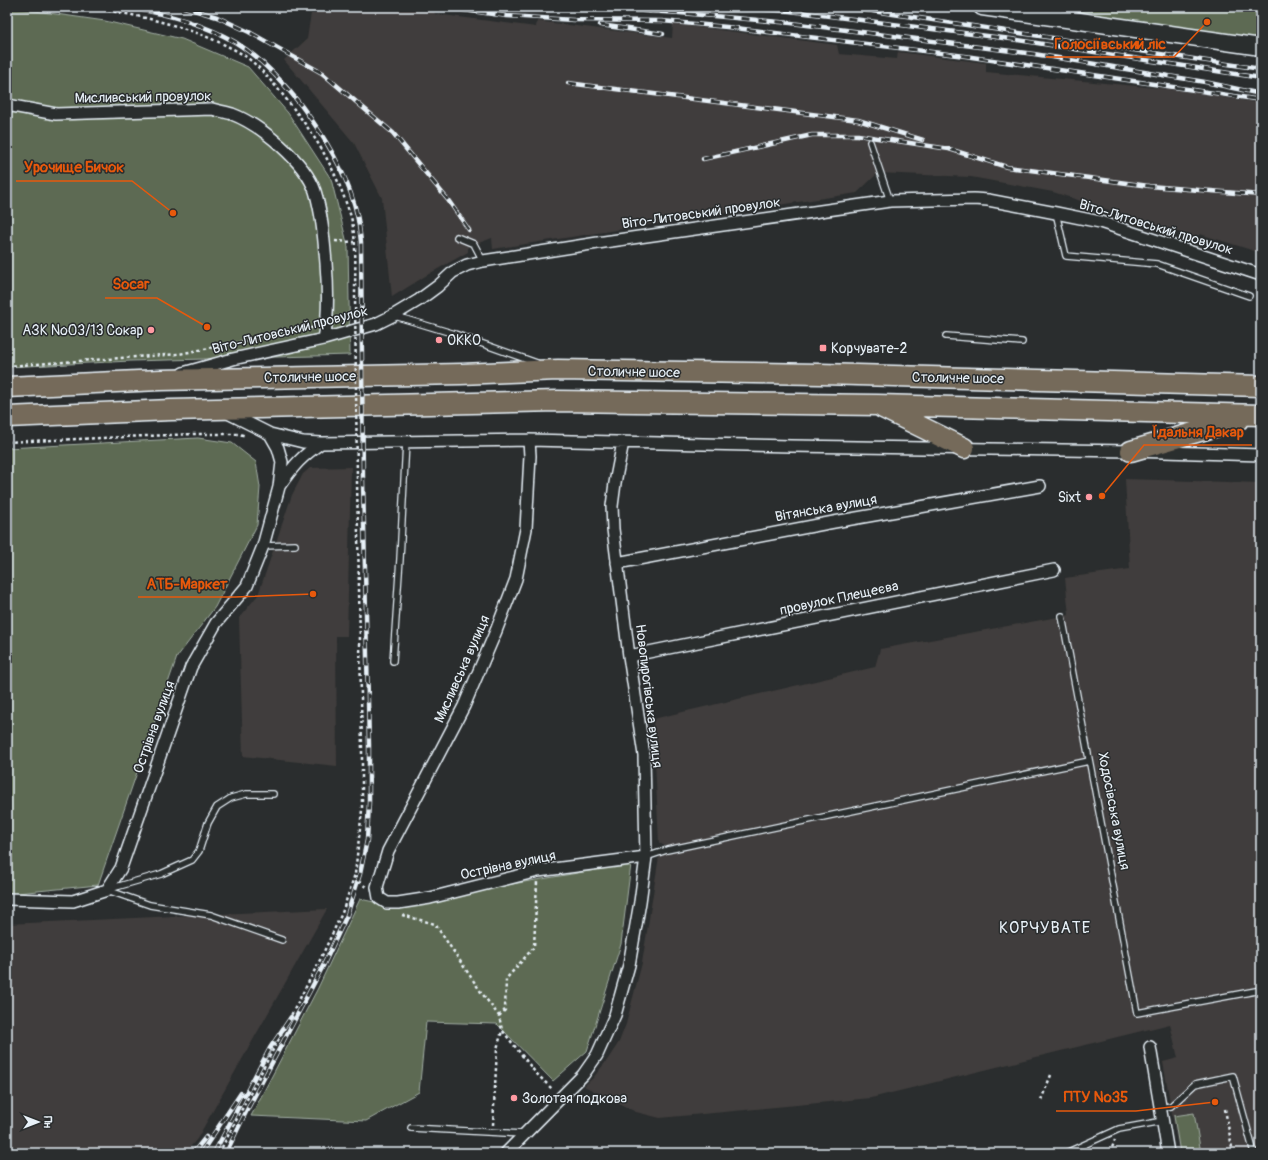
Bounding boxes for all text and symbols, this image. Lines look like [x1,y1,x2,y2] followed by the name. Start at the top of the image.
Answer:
[1046,30,1174,57] callout: Голосіївський ліс
[1054,35,1166,54] text: Голосіївський ліс
[74,87,212,107] street label: Мисливський провулок
[16,154,132,181] callout: Урочище Бичок
[24,158,124,177] text: Урочище Бичок
[621,193,781,233] street label: Віто-Литовський провулок
[1077,195,1235,259] street label: Віто-Литовський провулок
[105,271,157,298] callout: Socar
[113,275,150,294] text: Socar
[210,302,370,358] street label: Віто-Литовський провулок
[22,322,143,339] place label: АЗК №03/13 Сокар
[146,325,156,335] marker: АЗК №03/13 Сокар
[447,332,481,349] place label: ОККО
[434,335,444,345] marker: ОККО
[831,340,908,357] place label: Корчувате-2
[818,343,828,353] marker: Корчувате-2
[588,363,680,381] street label: Столичне шосе
[264,368,356,386] street label: Столичне шосе
[912,369,1004,387] street label: Столичне шосе
[1144,418,1252,445] callout: Їдальня Дакар
[1151,423,1244,442] text: Їдальня Дакар
[1058,489,1081,506] place label: Sixt
[774,491,878,525] street label: Вітянська вулиця
[1084,492,1094,502] marker: Sixt
[138,570,235,597] callout: АТБ-Маркет
[147,575,228,594] text: АТБ-Маркет
[778,577,900,619] street label: провулок Плещеєва
[431,613,493,725] street label: Мисливська вулиця
[632,623,666,769] street label: Новопирогівська вулиця
[129,678,179,776] street label: Острівна вулиця
[1094,751,1134,871] street label: Ходосівська вулиця
[459,847,557,883] street label: Острівна вулиця
[999,918,1091,938] district label: КОРЧУВАТЕ
[1056,1084,1136,1111] callout: ПТУ №35
[1064,1088,1128,1107] text: ПТУ №35
[522,1090,627,1107] place label: Золотая подкова
[509,1093,519,1103] marker: Золотая подкова
[18,1102,58,1142] north arrow
[41,1116,54,1129] text: Пн

